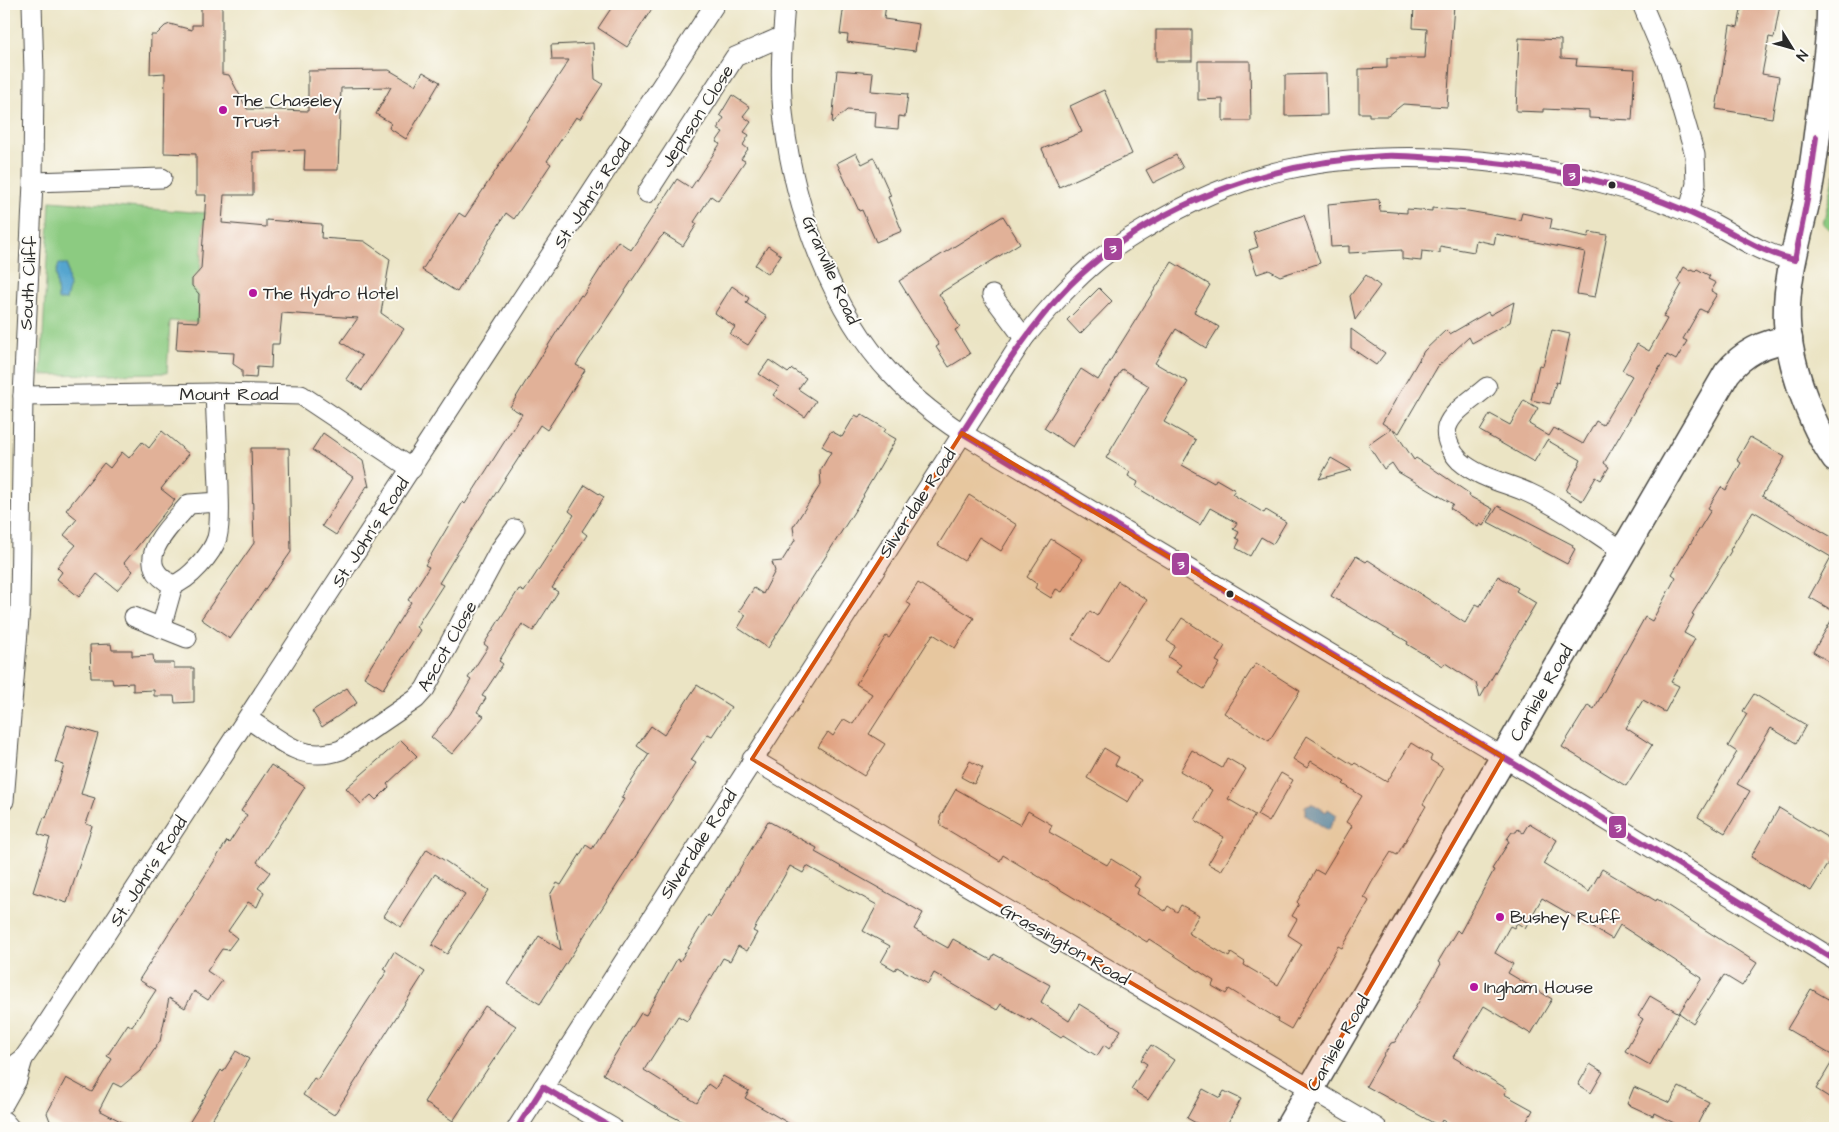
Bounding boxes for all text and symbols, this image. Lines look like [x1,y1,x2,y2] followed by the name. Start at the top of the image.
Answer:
[1766,22,1816,72] north arrow
[1791,46,1812,65] text: N
[655,60,740,173] street label: Jephson Close
[233,88,342,134] place label: The Chaseley Trust
[217,104,229,116] marker: The Chaseley Trust
[547,133,637,253] street label: St. John's Road
[1562,163,1581,187] line badge: 3
[1567,166,1576,186] text: 3
[1607,180,1617,190] unlabelled marker
[795,212,866,329] street label: Granville Road
[14,235,43,331] street label: South Cliff
[1103,237,1123,261] line badge: 3
[1108,239,1117,259] text: 3
[263,281,398,307] place label: The Hydro Hotel
[247,287,259,299] marker: The Hydro Hotel
[180,382,278,407] street label: Mount Road
[873,444,962,563] street label: Silverdale Road
[325,472,415,592] street label: St. John's Road
[1171,552,1190,576] line badge: 3
[1176,555,1185,575] text: 3
[1225,589,1235,599] unlabelled marker
[411,596,484,696] street label: Ascot Close
[1504,640,1579,746] street label: Carlisle Road
[654,785,743,904] street label: Silverdale Road
[103,811,193,931] street label: St. John's Road
[1608,815,1627,839] line badge: 3
[1613,818,1622,838] text: 3
[995,897,1134,993] street label: Grassington Road
[1510,905,1620,931] place label: Bushey Ruff
[1494,911,1506,923] marker: Bushey Ruff
[1484,975,1593,1001] place label: Ingham House
[1468,981,1480,993] marker: Ingham House
[1301,990,1376,1096] street label: Carlisle Road

